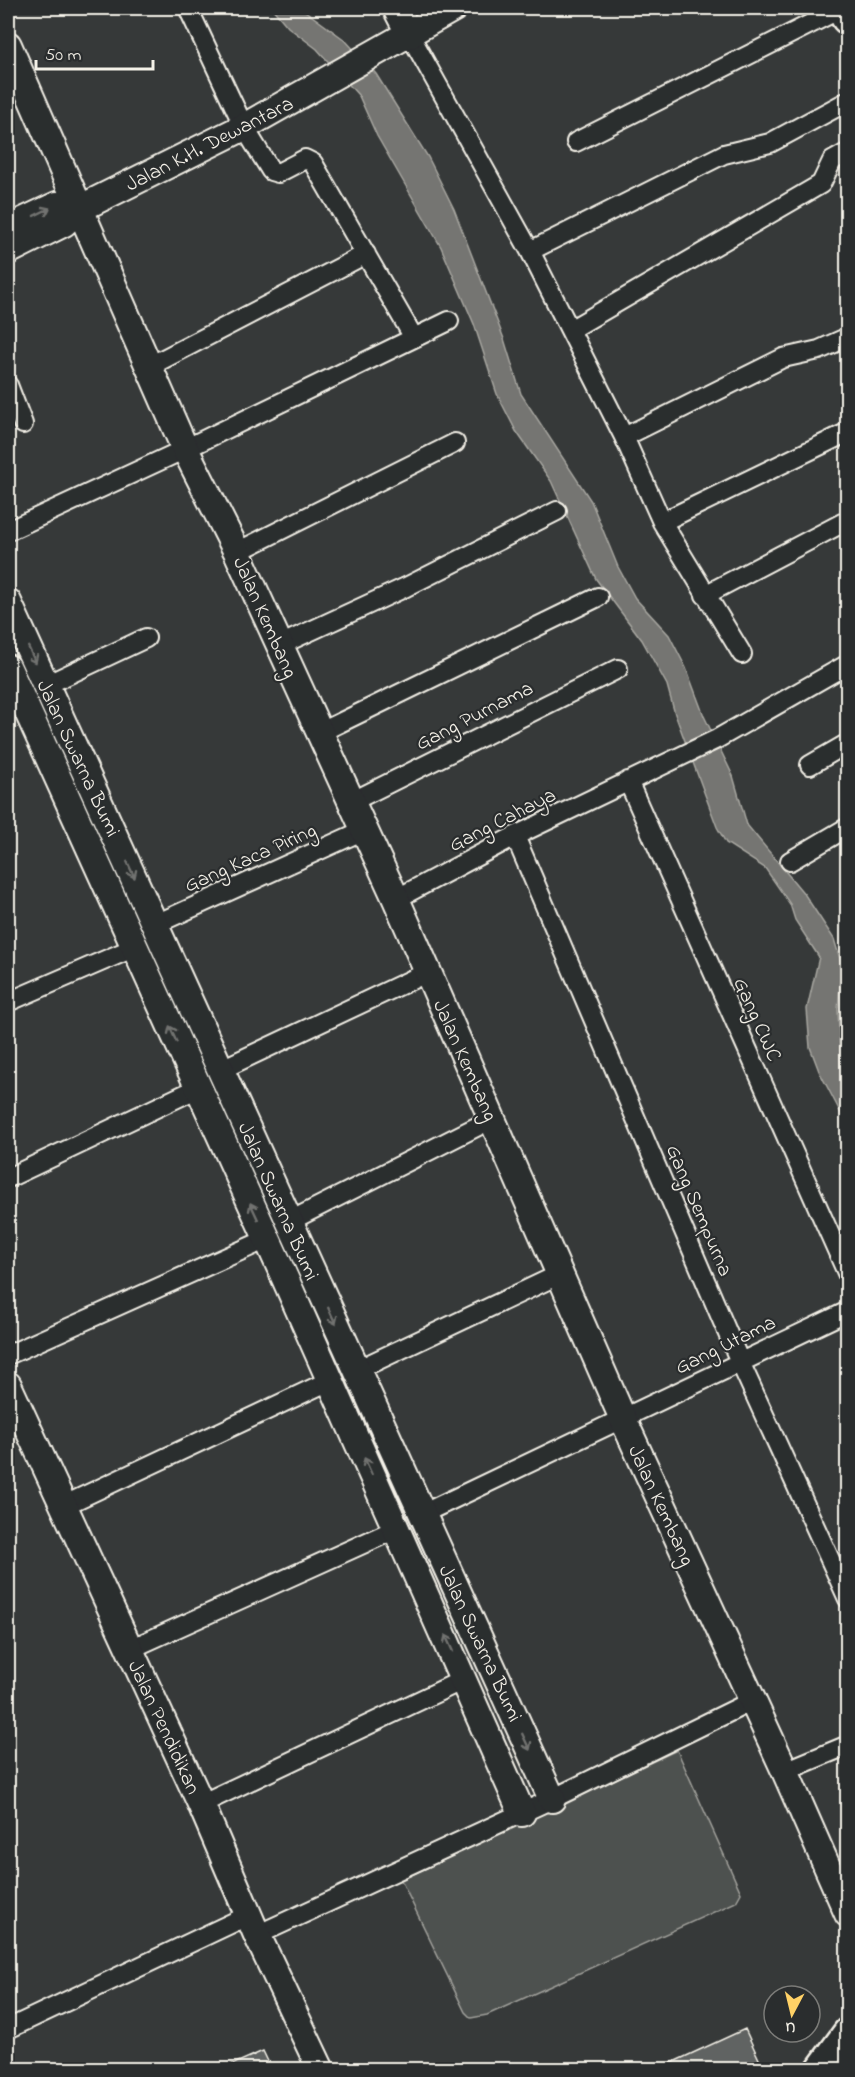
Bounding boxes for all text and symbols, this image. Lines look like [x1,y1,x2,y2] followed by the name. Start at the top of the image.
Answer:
[36,33,153,71] scale bar
[45,43,82,69] text: 50 m
[121,89,299,200] street label: Jalan K.H. Dewantara
[33,205,51,217] one-way arrow
[222,552,304,684] street label: Jalan Kembang
[27,645,38,663] one-way arrow
[411,674,540,761] street label: Gang Purnama
[28,675,127,842] street label: Jalan Swarna Bumi
[444,781,563,862] street label: Gang Cahaya
[180,816,322,903] street label: Gang Kaca Piring
[125,861,137,879] one-way arrow
[723,973,788,1067] street label: Gang CWC
[422,995,504,1127] street label: Jalan Kembang
[167,1025,179,1043] one-way arrow
[229,1118,326,1286] street label: Jalan Swarna Bumi
[655,1140,739,1282] street label: Gang Sempurna
[248,1203,260,1221] one-way arrow
[326,1306,338,1324] one-way arrow
[670,1308,782,1385] street label: Gang Utama
[617,1441,701,1572] street label: Jalan Kembang
[362,1457,373,1475] one-way arrow
[430,1560,529,1727] street label: Jalan Swarna Bumi
[442,1635,454,1653] one-way arrow
[119,1656,207,1800] street label: Jalan Pendidikan
[521,1732,532,1750] one-way arrow
[762,1984,822,2044] north arrow
[784,2014,797,2039] text: U

